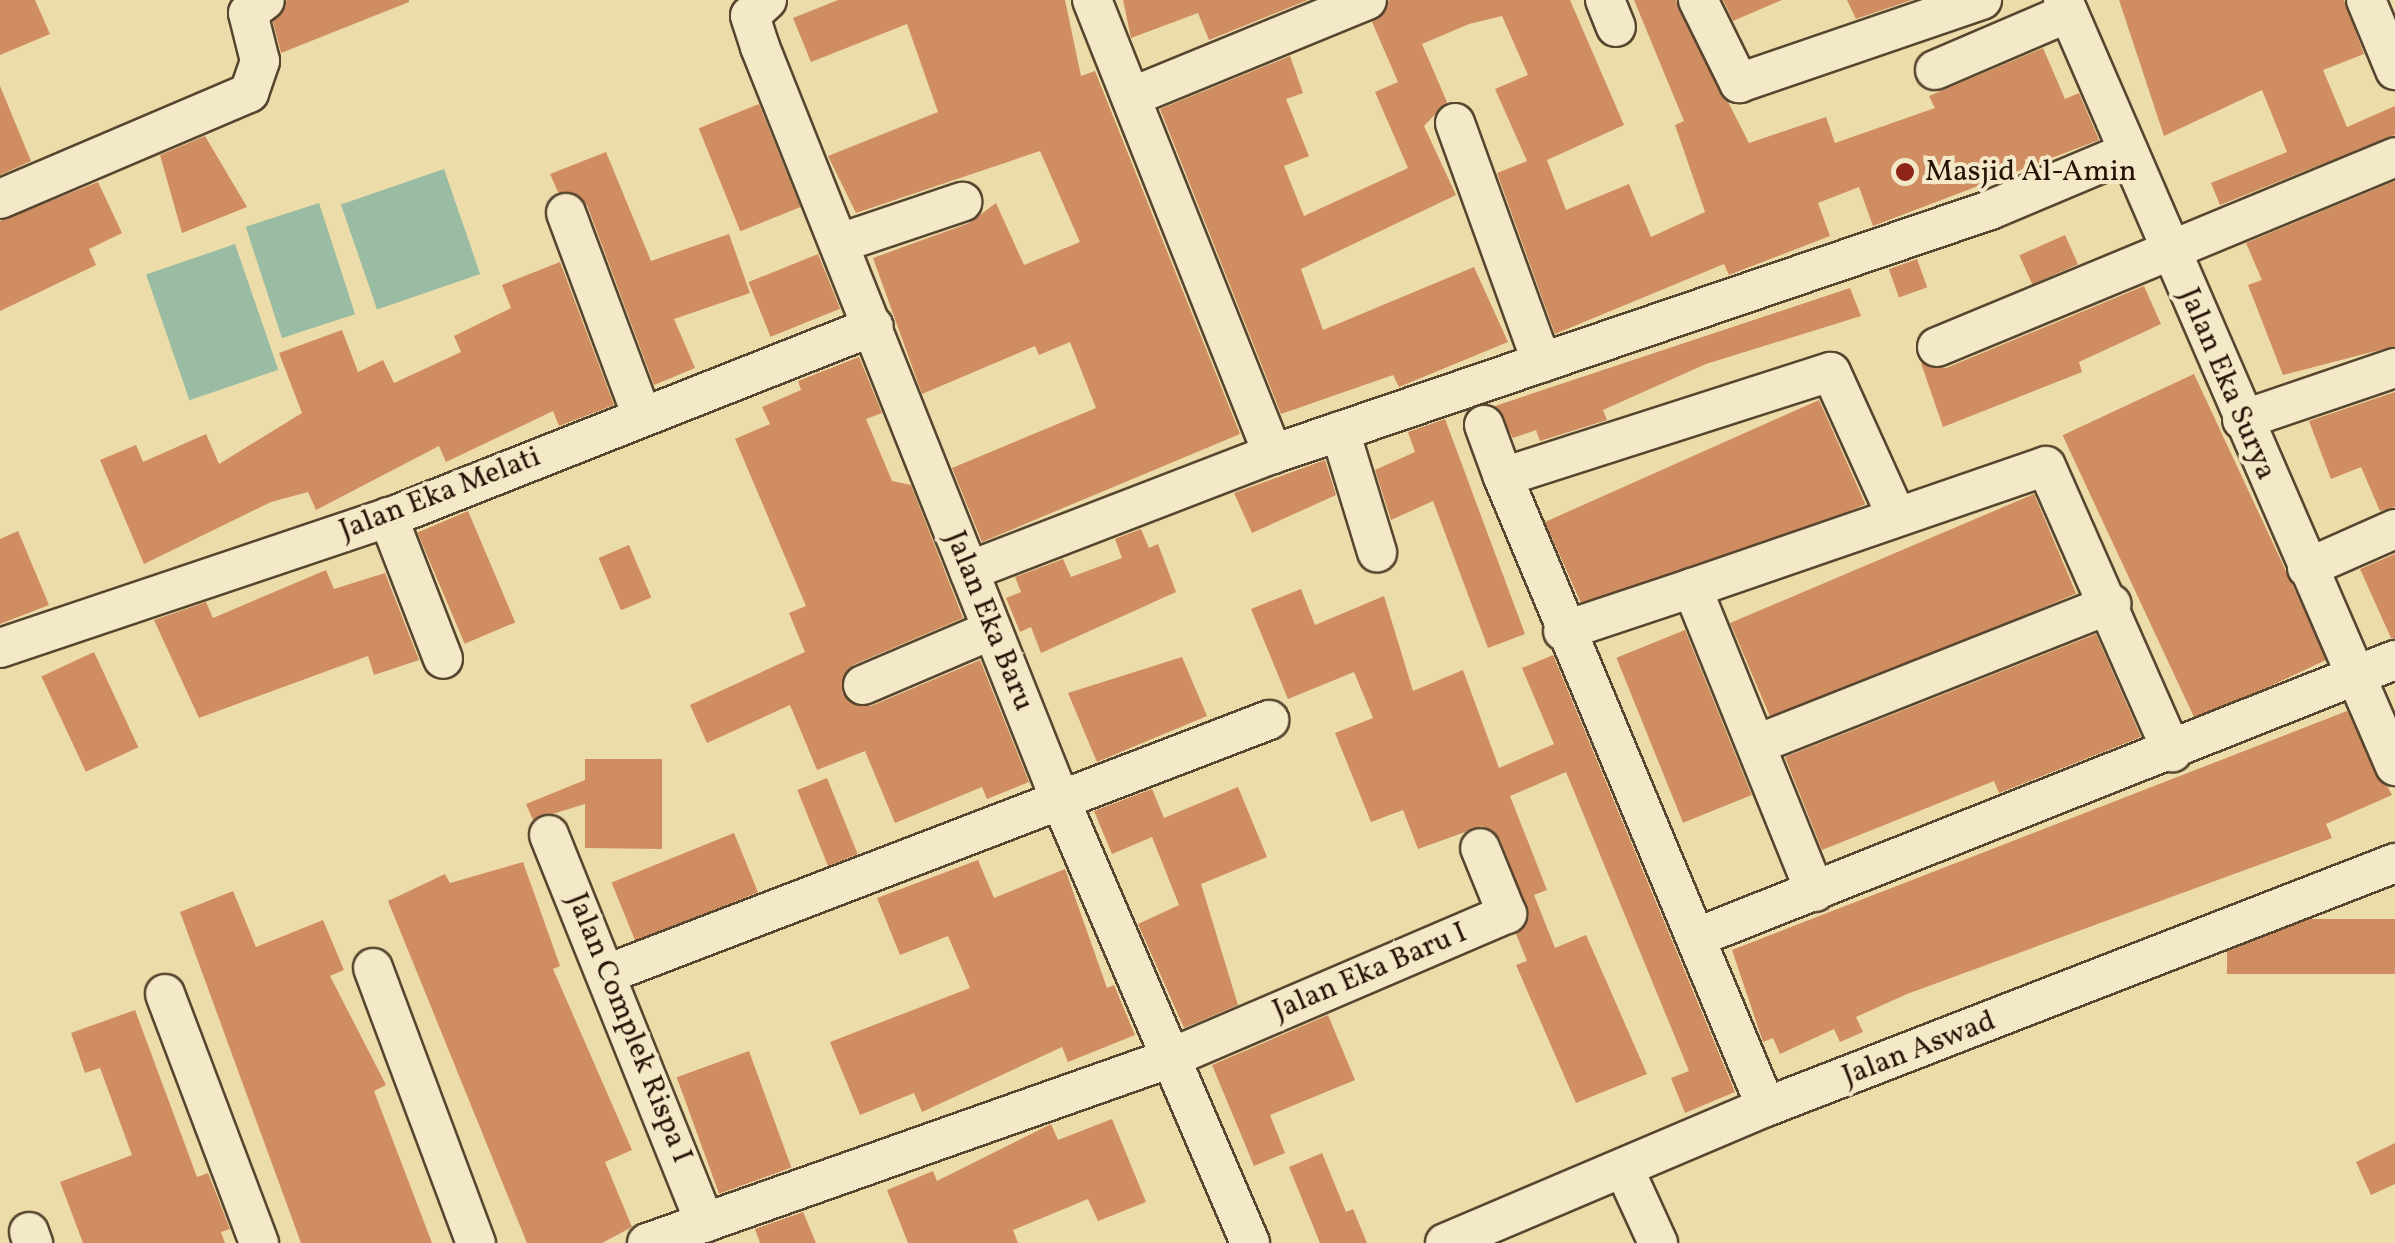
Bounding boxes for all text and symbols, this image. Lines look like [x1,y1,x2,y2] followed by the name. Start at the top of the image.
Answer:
[1925,154,2137,190] place label: Masjid Al-Amin
[1894,161,1916,183] marker: Masjid Al-Amin
[2170,283,2284,485] street label: Jalan Eka Surya
[334,439,546,549] street label: Jalan Eka Melati
[937,526,1041,716] street label: Jalan Eka Baru
[558,888,700,1168] street label: Jalan Complek Rispa I
[1267,915,1473,1029] street label: Jalan Eka Baru I
[1837,1003,2001,1095] street label: Jalan Aswad

